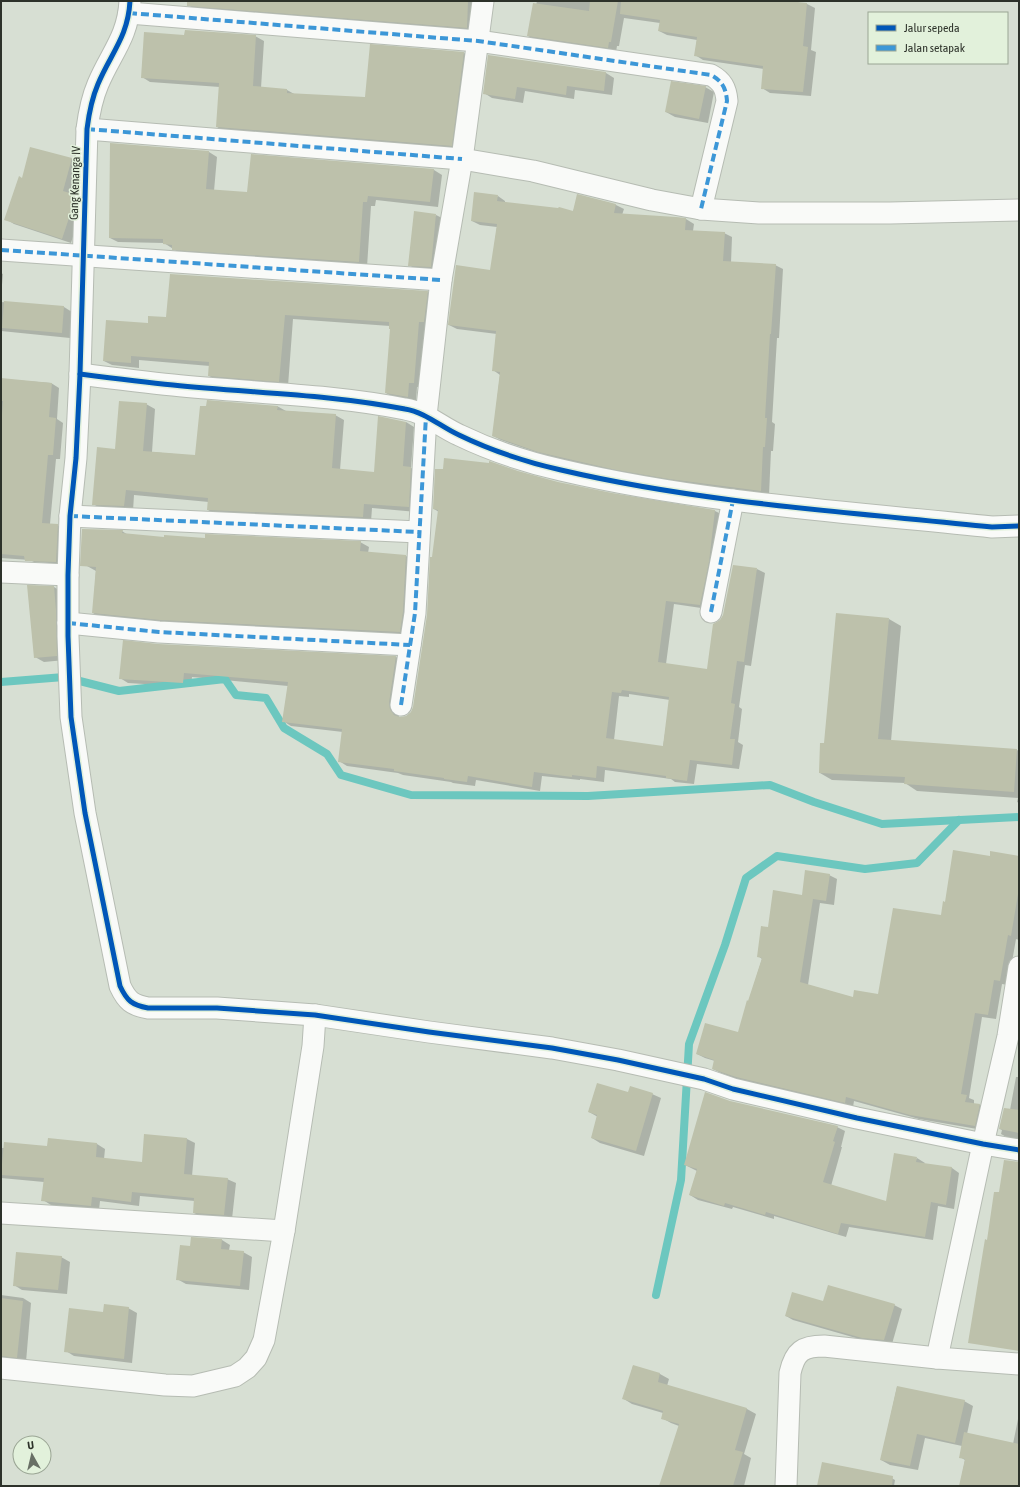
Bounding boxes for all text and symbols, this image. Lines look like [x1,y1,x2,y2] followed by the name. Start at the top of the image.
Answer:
[868,12,1008,64] legend
[904,21,960,35] text: Jalur sepeda
[904,41,966,55] text: Jalan setapak
[67,146,83,220] street label: Gang Kenanga IV
[12,1435,52,1475] north arrow
[27,1439,35,1451] text: U

